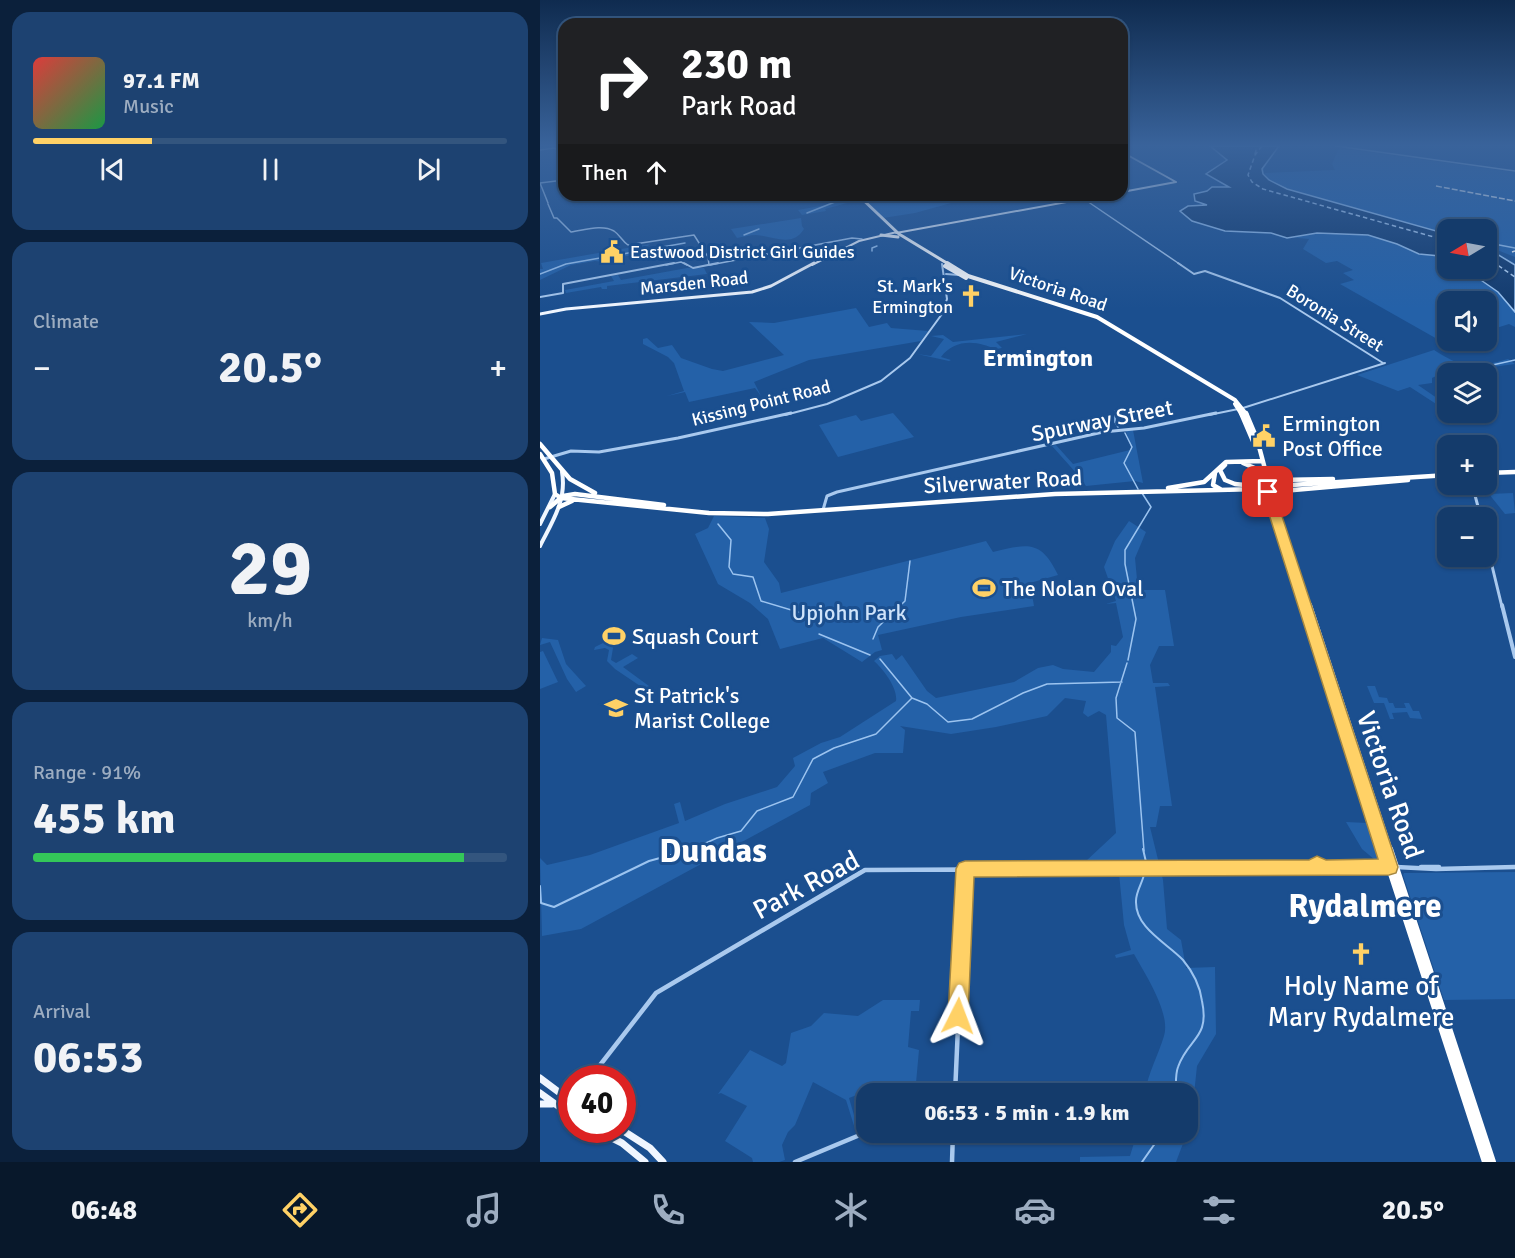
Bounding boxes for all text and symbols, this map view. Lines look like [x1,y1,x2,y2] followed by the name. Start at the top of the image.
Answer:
[681,39,792,90] text: 230 m
[582,42,660,120] icon: right
[123,67,200,94] text: 97.1 FM
[681,90,797,123] text: Park Road
[123,94,174,119] text: Music
[96,153,129,186] icon: previous
[254,153,287,186] icon: pause
[412,153,445,186] icon: next
[640,156,673,189] icon: ahead
[582,159,628,186] text: Then
[1437,219,1497,279] north arrow
[1437,219,1497,567] map controls
[599,239,625,265] public building icon: Eastwood District Girl Guides
[630,241,855,263] place label: Eastwood District Girl Guides
[1006,262,1110,316] street label: Victoria Road
[639,266,749,300] street label: Marsden Road
[872,275,953,318] place label: St. Mark's Ermington
[1282,279,1388,357] street label: Boronia Street
[958,283,984,309] church icon: St. Mark's Ermington
[1437,291,1497,351] button: sound
[33,309,99,334] text: Climate
[218,340,322,395] text: 20.5°
[983,343,1093,373] district label: Ermington
[33,348,51,389] text: −
[489,348,507,389] text: +
[1437,363,1497,423] button: layers
[689,375,833,431] street label: Kissing Point Road
[1029,393,1175,447] street label: Spurway Street
[1282,410,1383,462] place label: Ermington Post Office
[1251,423,1277,449] public building icon: Ermington Post Office
[1437,435,1497,495] button: +
[923,464,1083,499] street label: Silverwater Road
[1242,466,1293,517] pin
[1251,475,1284,508] icon: arrive
[1437,507,1497,567] button: −
[228,521,312,617] text: 29
[971,575,997,601] sports icon: The Nolan Oval
[1002,575,1144,602] place label: The Nolan Oval
[791,599,907,626] park label: Upjohn Park
[247,608,293,633] text: km/h
[601,623,627,649] sports icon: Squash Court
[632,623,759,650] place label: Squash Court
[634,682,770,734] place label: St Patrick's Marist College
[603,695,629,721] school or university icon: St Patrick's Marist College
[1349,707,1430,863] street label: Victoria Road
[33,760,141,785] text: Range · 91%
[33,791,176,846] text: 455 km
[659,831,767,872] district label: Dundas
[747,844,865,927] street label: Park Road
[1288,886,1442,927] district label: Rydalmere
[1348,941,1374,967] church icon: Holy Name of Mary Rydalmere
[1267,970,1455,1034] place label: Holy Name of Mary Rydalmere
[926,984,990,1048] position arrow
[33,999,91,1024] text: Arrival
[33,1030,143,1085] text: 06:53
[558,1065,636,1143] speed limit sign: 40
[924,1099,1130,1126] text: 06:53 · 5 min · 1.9 km
[279,1189,321,1231] icon: directions
[463,1189,505,1231] icon: music
[647,1189,689,1231] icon: phone
[830,1189,872,1231] icon: climate
[1014,1189,1056,1231] icon: car
[1198,1189,1240,1231] icon: filters
[71,1194,137,1227] text: 06:48
[1382,1194,1444,1227] text: 20.5°

